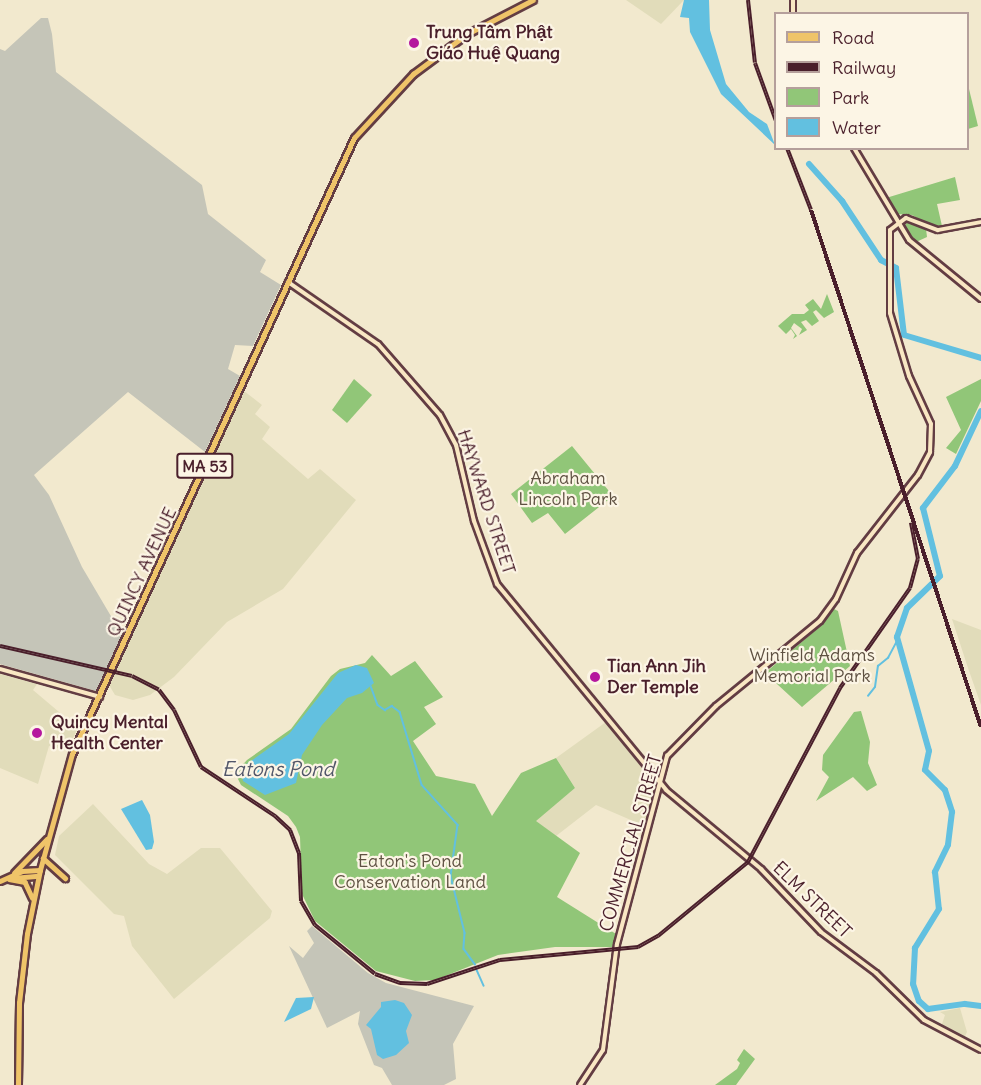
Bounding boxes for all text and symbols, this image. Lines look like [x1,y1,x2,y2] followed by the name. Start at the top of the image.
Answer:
[774,12,969,150] legend
[426,22,560,64] place label: Trung Tâm Phật Giáo Huệ Quang
[832,26,874,49] text: Road
[407,36,421,50] marker: Trung Tâm Phật Giáo Huệ Quang
[832,56,896,79] text: Railway
[832,86,869,109] text: Park
[832,116,881,139] text: Water
[452,427,520,577] street label: HAYWARD STREET
[175,453,235,479] road number: MA 53
[518,468,618,510] park label: Abraham Lincoln Park
[103,504,181,640] street label: QUINCY AVENUE
[749,645,875,688] park label: Winfield Adams Memorial Park
[607,656,706,698] place label: Tian Ann Jih Der Temple
[588,670,602,684] marker: Tian Ann Jih Der Temple
[51,712,168,754] place label: Quincy Mental Health Center
[28,724,46,742] marker: Quincy Mental Health Center
[595,752,667,934] street label: COMMERCIAL STREET
[222,756,334,780] water label: Eatons Pond
[334,851,486,894] park label: Eaton's Pond Conservation Land
[768,857,856,943] street label: ELM STREET

